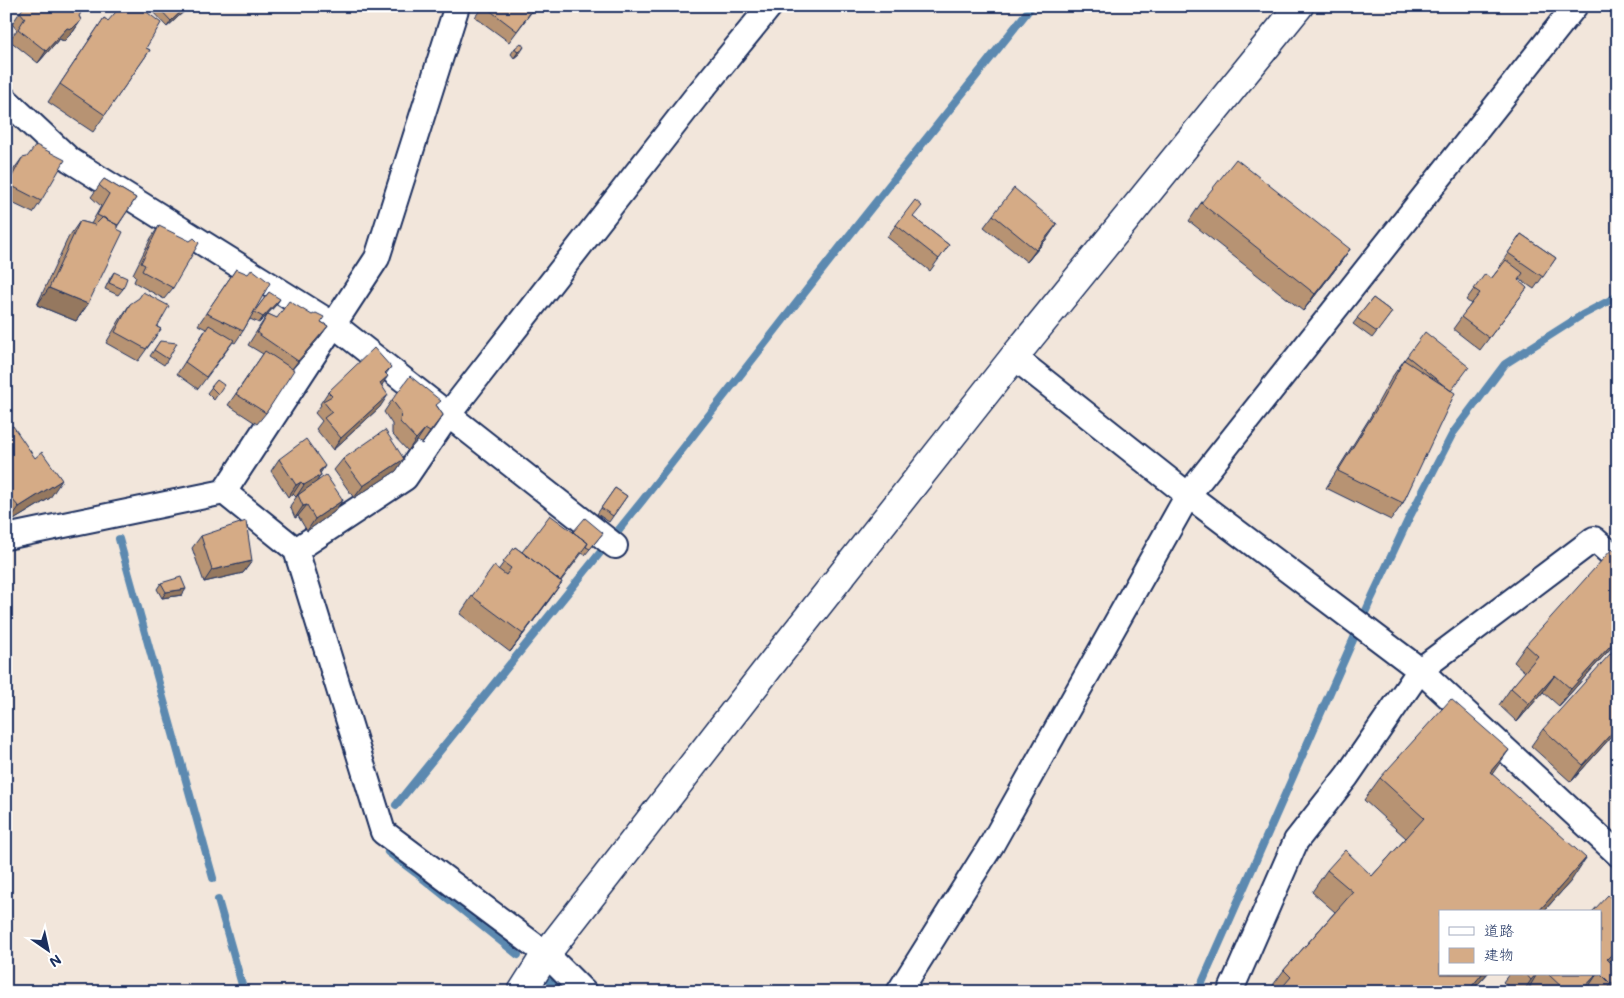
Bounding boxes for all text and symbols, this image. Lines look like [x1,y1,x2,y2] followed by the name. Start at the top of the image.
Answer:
[1439,910,1602,976] legend
[1484,920,1514,940] text: 道路
[22,926,72,976] north arrow
[1484,944,1514,964] text: 建物
[46,950,65,972] text: N

